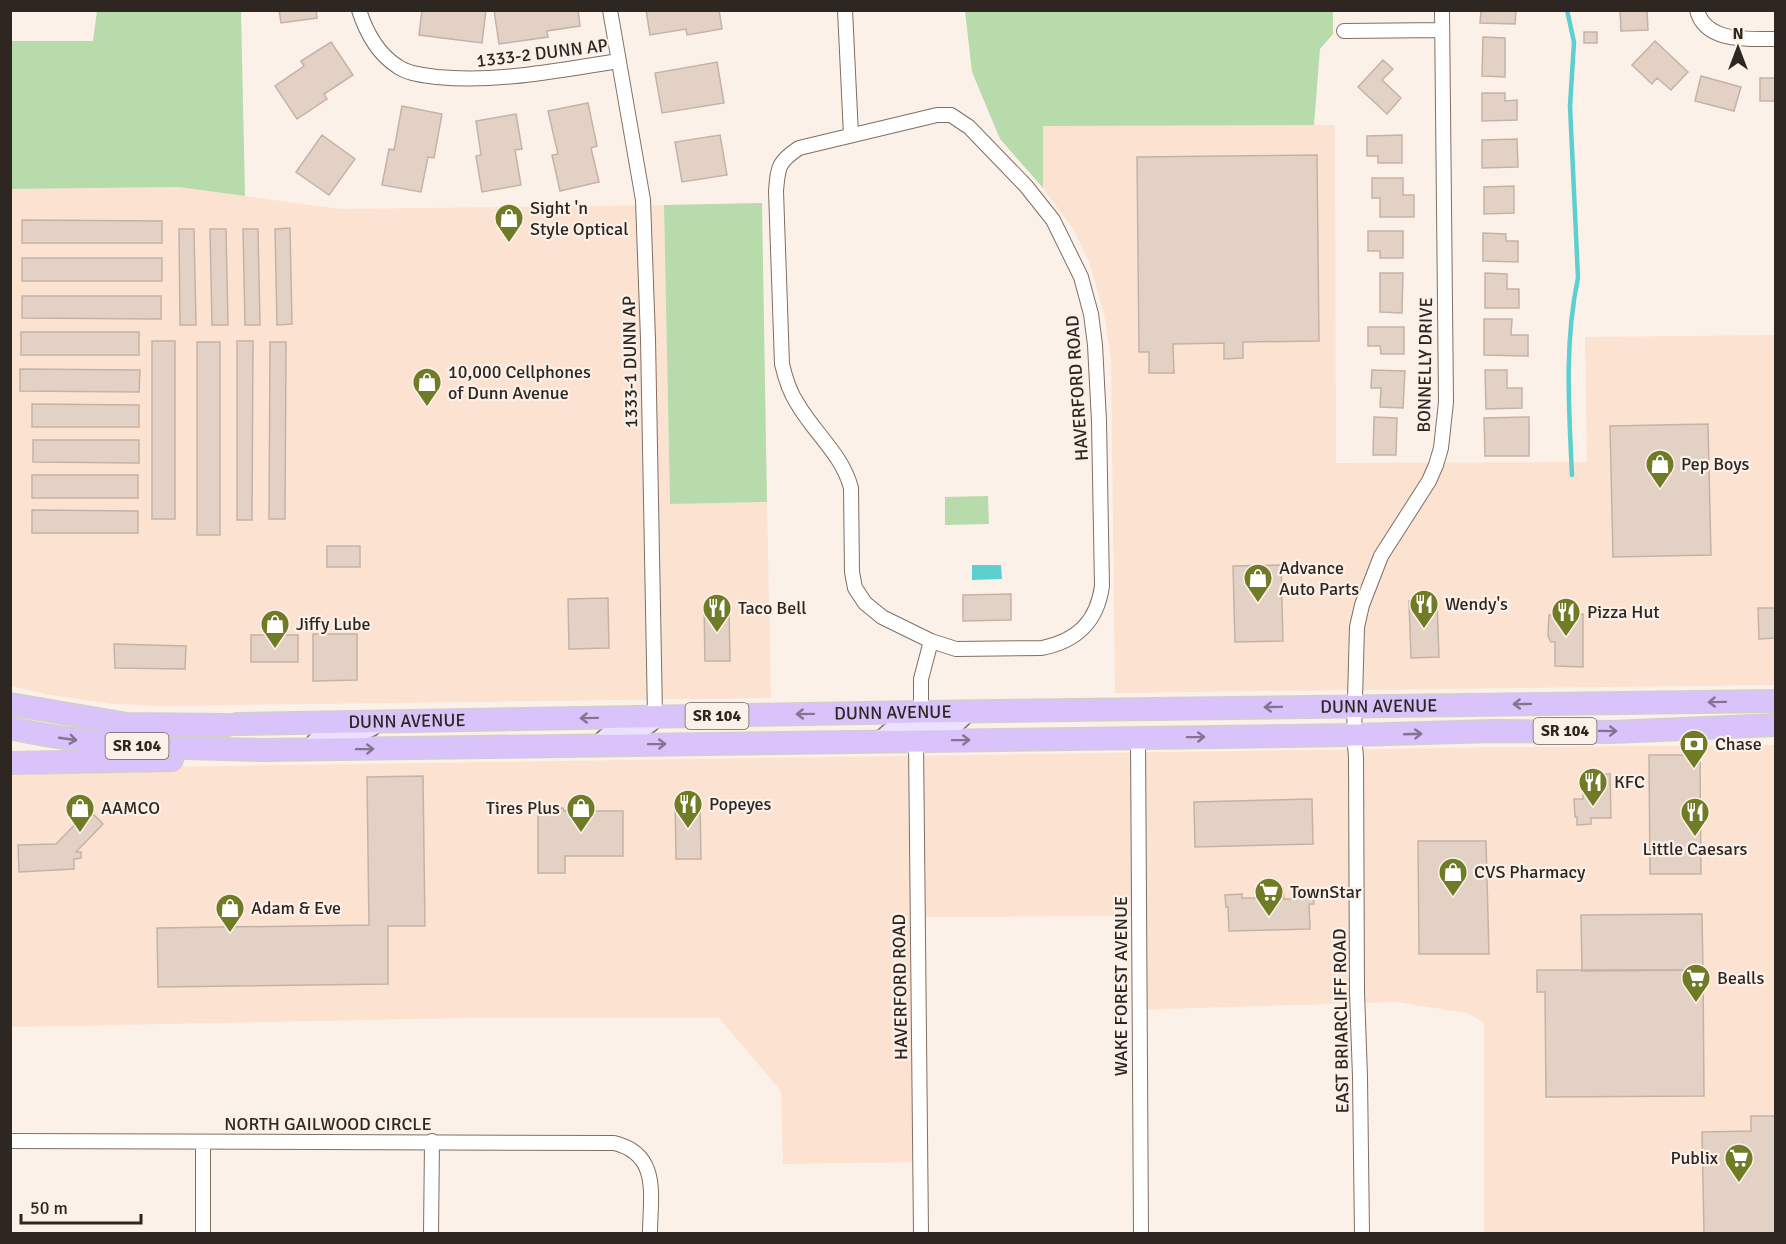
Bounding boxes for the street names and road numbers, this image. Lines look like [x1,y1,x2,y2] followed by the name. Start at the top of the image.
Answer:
[475,34,609,72] street label: 1333-2 DUNN AP
[618,296,642,428] street label: 1333-1 DUNN AP
[1413,297,1437,433] street label: BONNELLY DRIVE
[1061,314,1093,462] street label: HAVERFORD ROAD
[1320,694,1438,718] street label: DUNN AVENUE
[834,701,952,725] street label: DUNN AVENUE
[686,703,748,729] road number: SR 104
[348,709,466,733] street label: DUNN AVENUE
[1534,718,1596,744] road number: SR 104
[106,733,168,759] road number: SR 104
[1110,896,1132,1076] street label: WAKE FOREST AVENUE
[888,914,912,1060] street label: HAVERFORD ROAD
[1328,928,1354,1114] street label: EAST BRIARCLIFF ROAD
[224,1113,432,1135] street label: NORTH GAILWOOD CIRCLE

